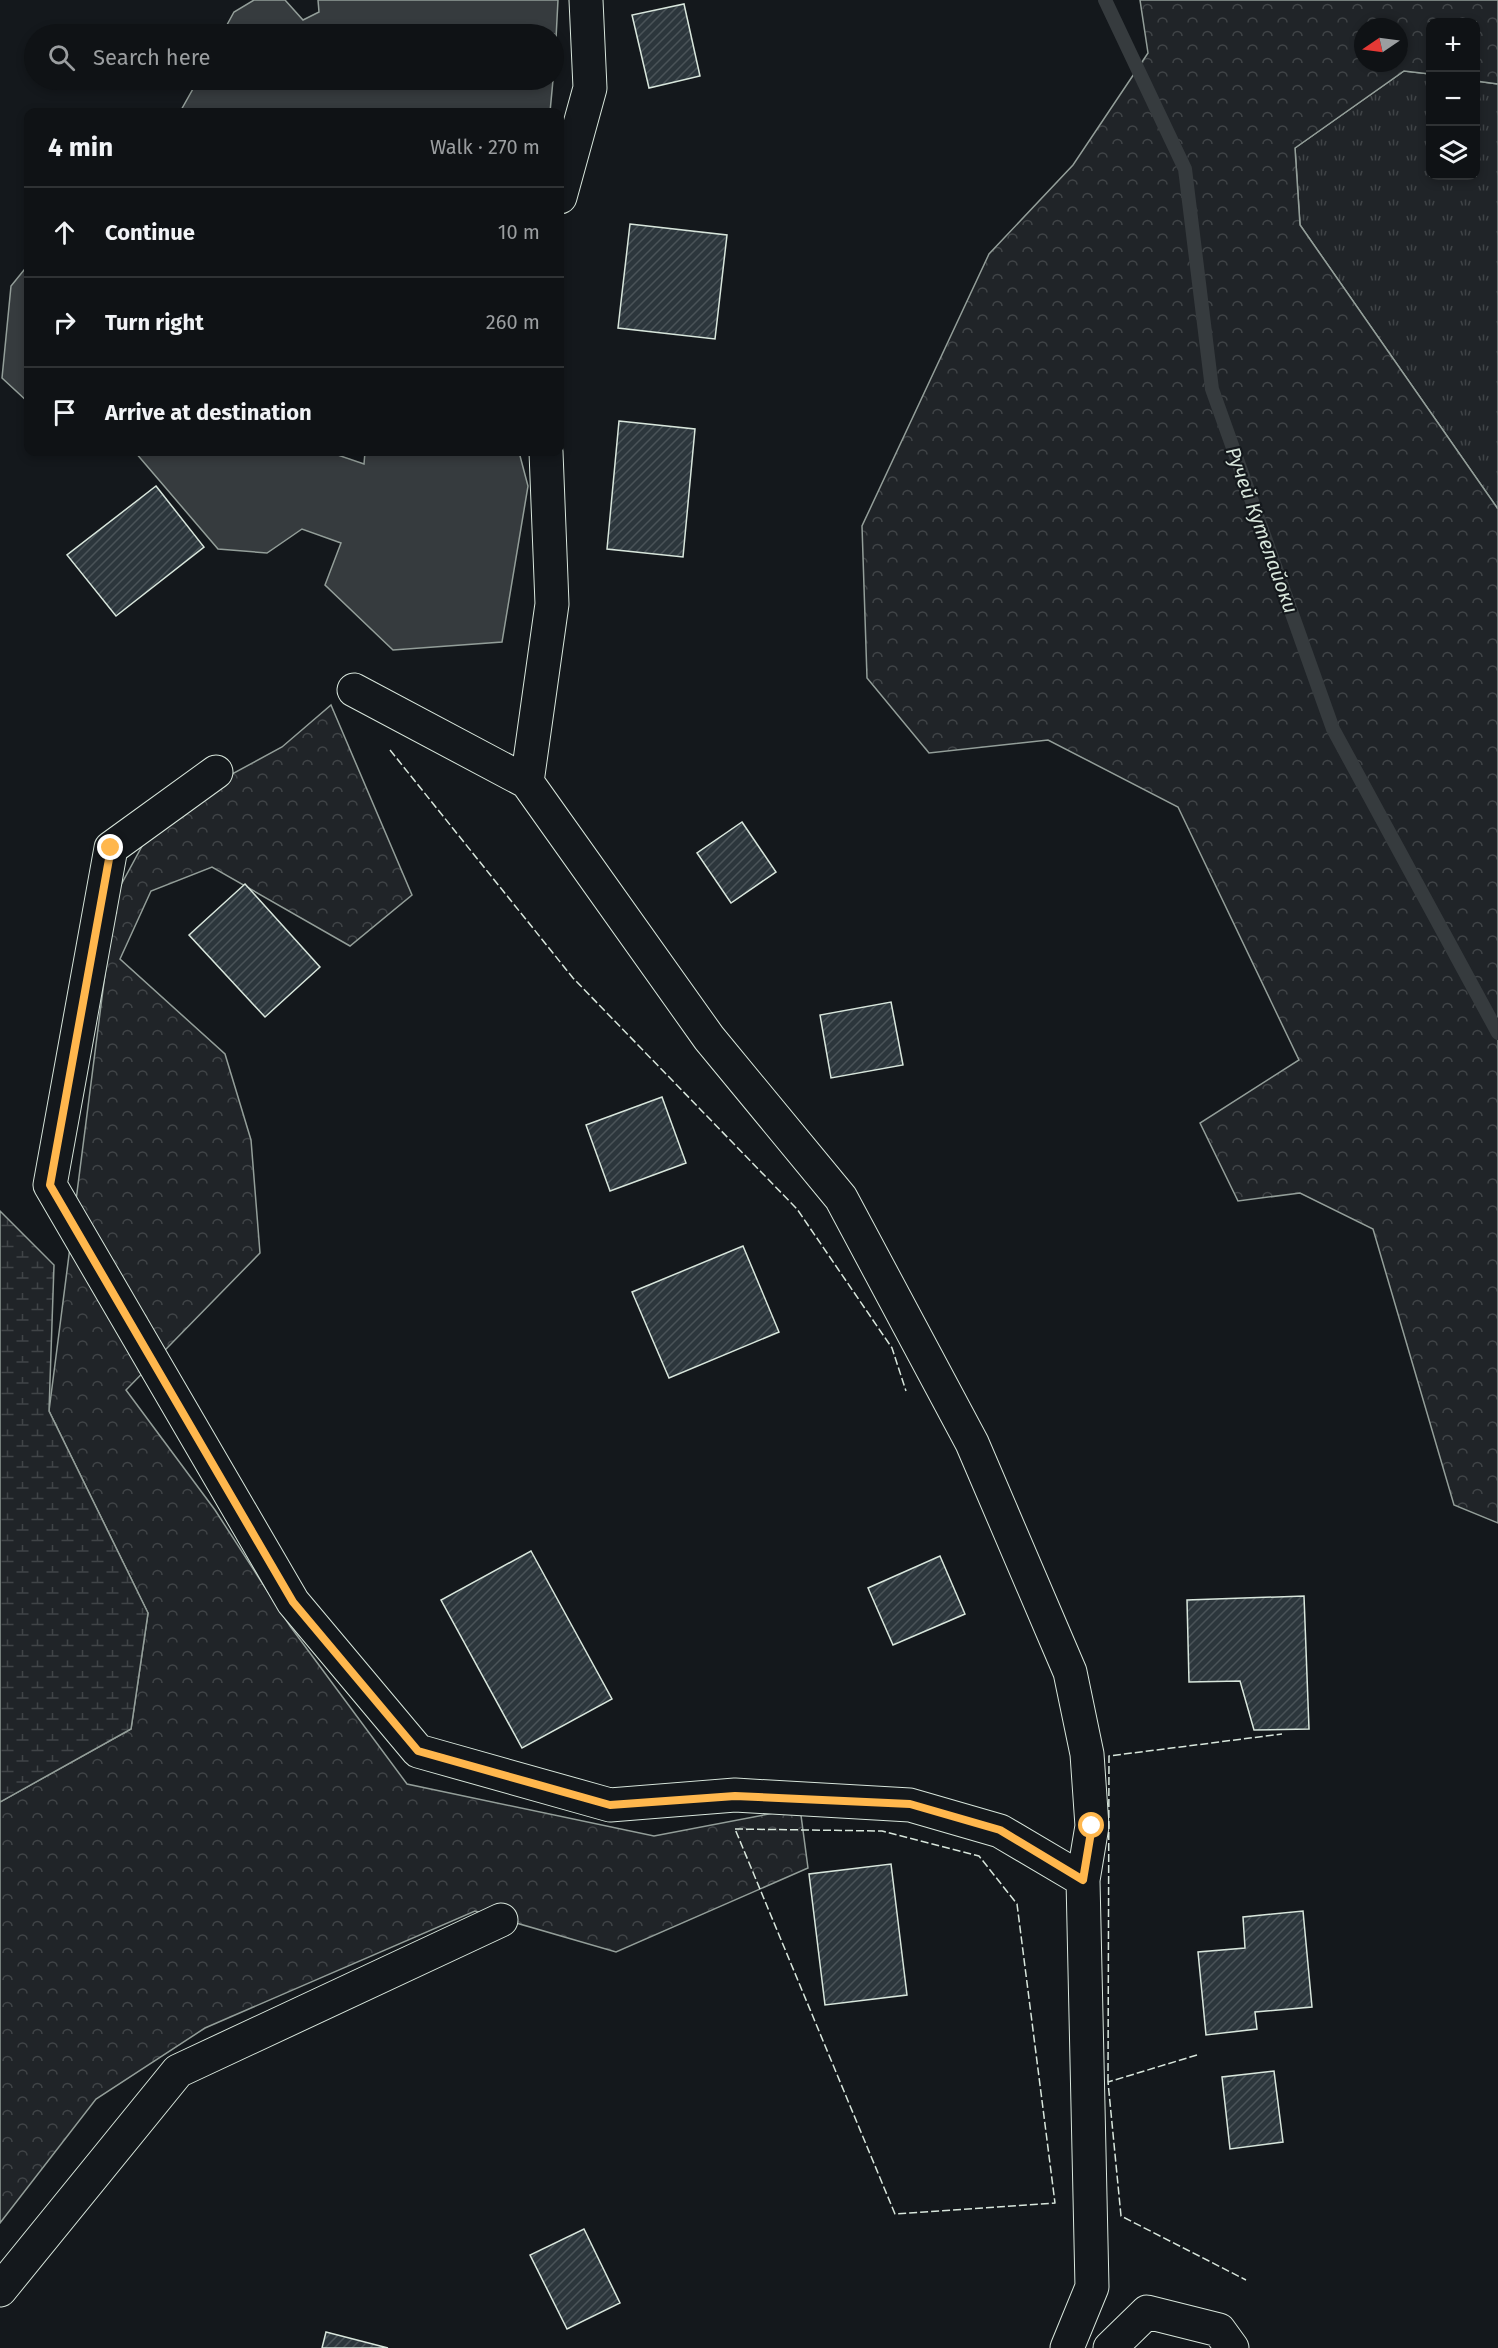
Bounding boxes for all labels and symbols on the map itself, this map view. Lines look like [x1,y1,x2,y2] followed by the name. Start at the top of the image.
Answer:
[1354,18,1408,72] north arrow
[1221,443,1303,617] water label: Ручей Кутелайоки
[97,834,123,860] route end
[1078,1812,1104,1838] route start

